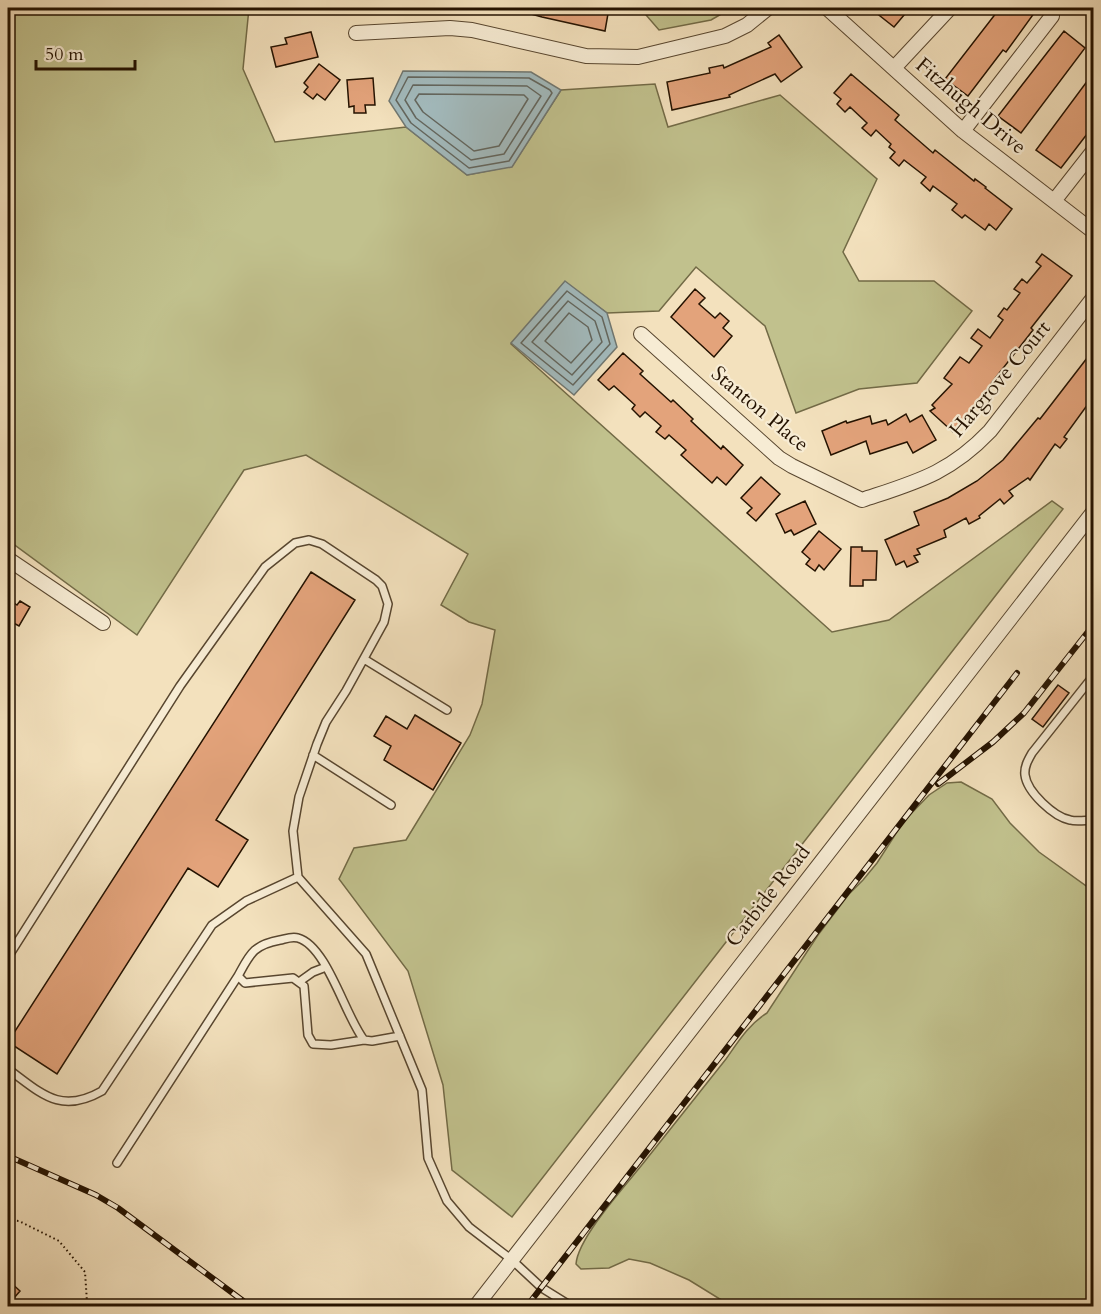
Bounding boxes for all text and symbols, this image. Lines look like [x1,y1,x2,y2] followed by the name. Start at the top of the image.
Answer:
[36,33,135,71] scale bar
[45,42,84,67] text: 50 m
[909,51,1033,161] street label: Fitzhugh Drive
[943,314,1058,444] street label: Hargrove Court
[705,359,815,459] street label: Stanton Place
[719,839,817,953] street label: Carbide Road

